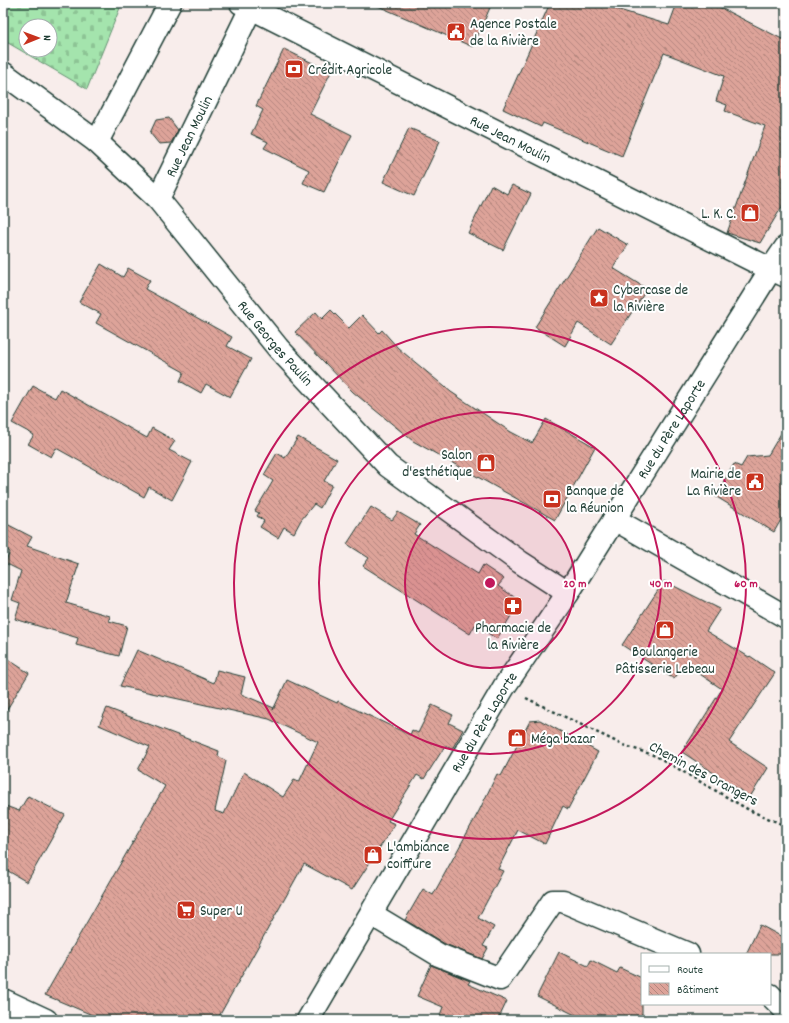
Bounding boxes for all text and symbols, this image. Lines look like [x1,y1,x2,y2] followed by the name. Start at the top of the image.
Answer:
[470,14,557,53] place label: Agence Postale de la Rivière
[18,18,58,58] north arrow
[445,21,467,43] public building icon: Agence Postale de la Rivière
[38,35,54,41] text: N
[283,58,305,80] bank icon: Crédit Agricole
[308,60,393,82] place label: Crédit Agricole
[161,92,220,182] street label: Rue Jean Moulin
[465,111,554,170] street label: Rue Jean Moulin
[739,202,761,224] shop icon: L. K. C.
[701,204,736,226] place label: L. K. C.
[613,280,689,319] place label: Cybercase de la Rivière
[588,287,610,309] place icon: Cybercase de la Rivière
[231,297,317,392] street label: Rue Georges Paulin
[633,375,712,484] street label: Rue du Père Laporte
[402,445,472,484] place label: Salon d'esthétique
[475,452,497,474] shop icon: Salon d'esthétique
[687,464,741,503] place label: Mairie de La Rivière
[744,471,766,493] public building icon: Mairie de La Rivière
[566,481,624,520] place label: Banque de la Réunion
[541,488,563,510] bank icon: Banque de la Réunion
[483,576,497,590] centre of rings
[564,576,586,593] text: 20 m
[650,576,672,593] text: 40 m
[734,576,758,593] text: 60 m
[502,595,524,617] pharmacy icon: Pharmacie de la Rivière
[475,618,551,657] place label: Pharmacie de la Rivière
[654,619,676,641] shop icon: Boulangerie Pâtisserie Lebeau
[615,642,715,681] place label: Boulangerie Pâtisserie Lebeau
[447,668,524,778] street label: Rue du Père Laporte
[506,727,528,749] shop icon: Méga bazar
[531,729,596,751] place label: Méga bazar
[645,737,762,813] street label: Chemin des Orangers
[387,837,450,876] place label: L'ambiance coiffure
[362,844,384,866] shop icon: L'ambiance coiffure
[175,899,197,921] supermarket icon: Super U
[200,901,243,923] place label: Super U
[641,953,771,1005] legend
[677,962,703,979] text: Route
[677,982,719,999] text: Bâtiment

